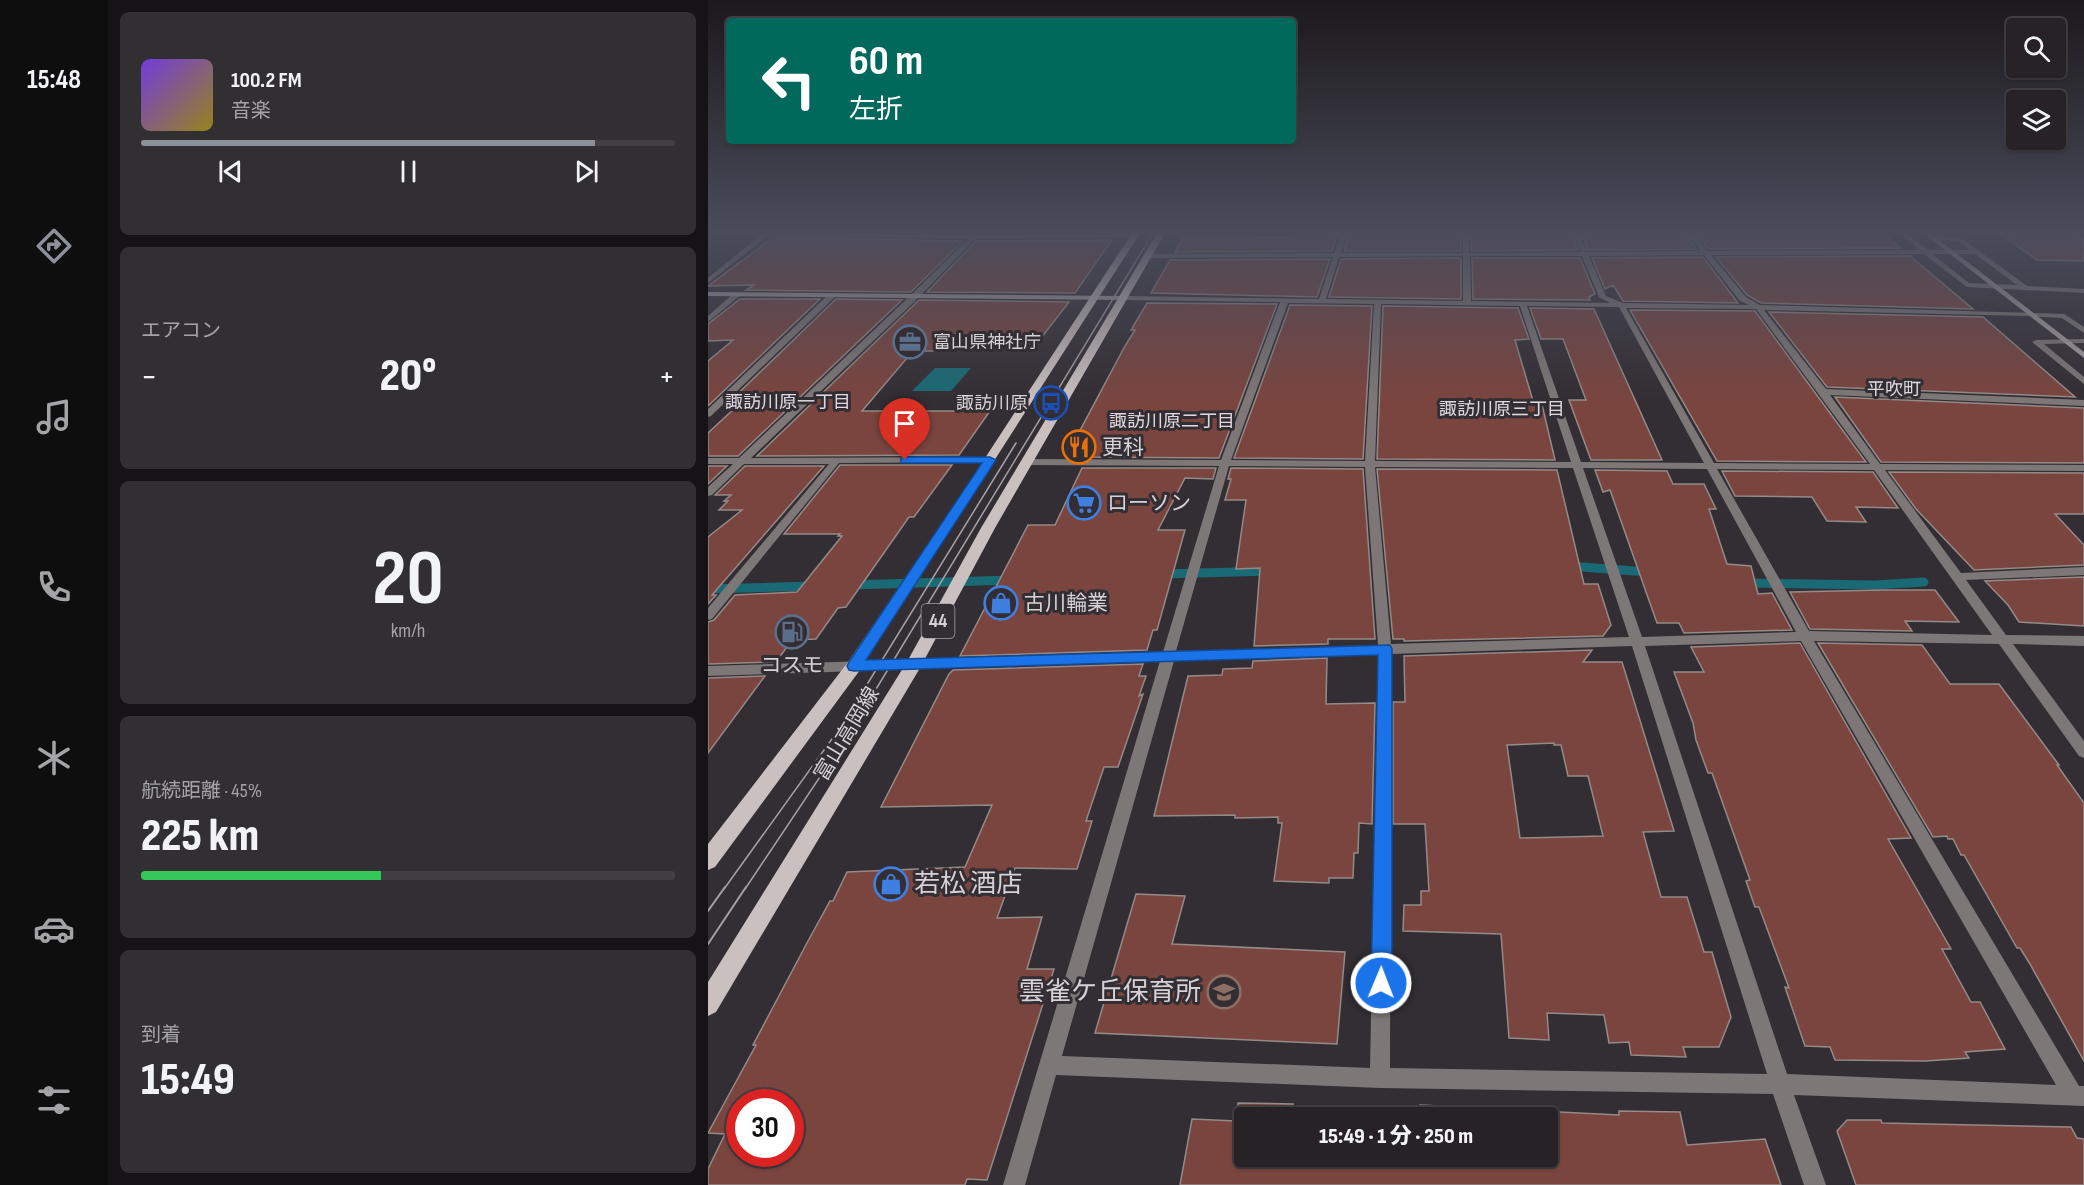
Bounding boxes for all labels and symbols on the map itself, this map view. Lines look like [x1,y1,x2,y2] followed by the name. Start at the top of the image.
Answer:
[892,324,928,360] office icon: 富山県神社庁
[933,332,1041,353] place label: 富山県神社庁
[1867,379,1921,400] district label: 平吹町
[1033,385,1069,421] bus stop icon: 諏訪川原
[725,392,851,413] district label: 諏訪川原一丁目
[956,393,1028,414] place label: 諏訪川原
[879,398,930,460] pin
[1439,399,1565,420] district label: 諏訪川原三丁目
[1109,411,1235,432] district label: 諏訪川原二丁目
[1061,429,1097,465] restaurant icon: 更科
[1102,435,1144,460] place label: 更科
[1066,485,1102,521] supermarket icon: ローソン
[1107,491,1191,516] place label: ローソン
[983,585,1019,621] shop icon: 古川輪業
[1024,591,1108,616] place label: 古川輪業
[922,604,954,638] road number: 44
[774,614,810,650] fuel station icon: コスモ
[761,653,824,678] place label: コスモ
[809,683,885,785] street label: 富山高岡線
[873,866,909,902] shop icon: 若松 酒店
[914,869,1022,900] place label: 若松 酒店
[1349,951,1413,1015] position arrow
[1206,974,1242,1010] school or university icon: 雲雀ケ丘保育所
[1019,977,1201,1008] place label: 雲雀ケ丘保育所
[726,1089,804,1167] speed limit sign: 30

